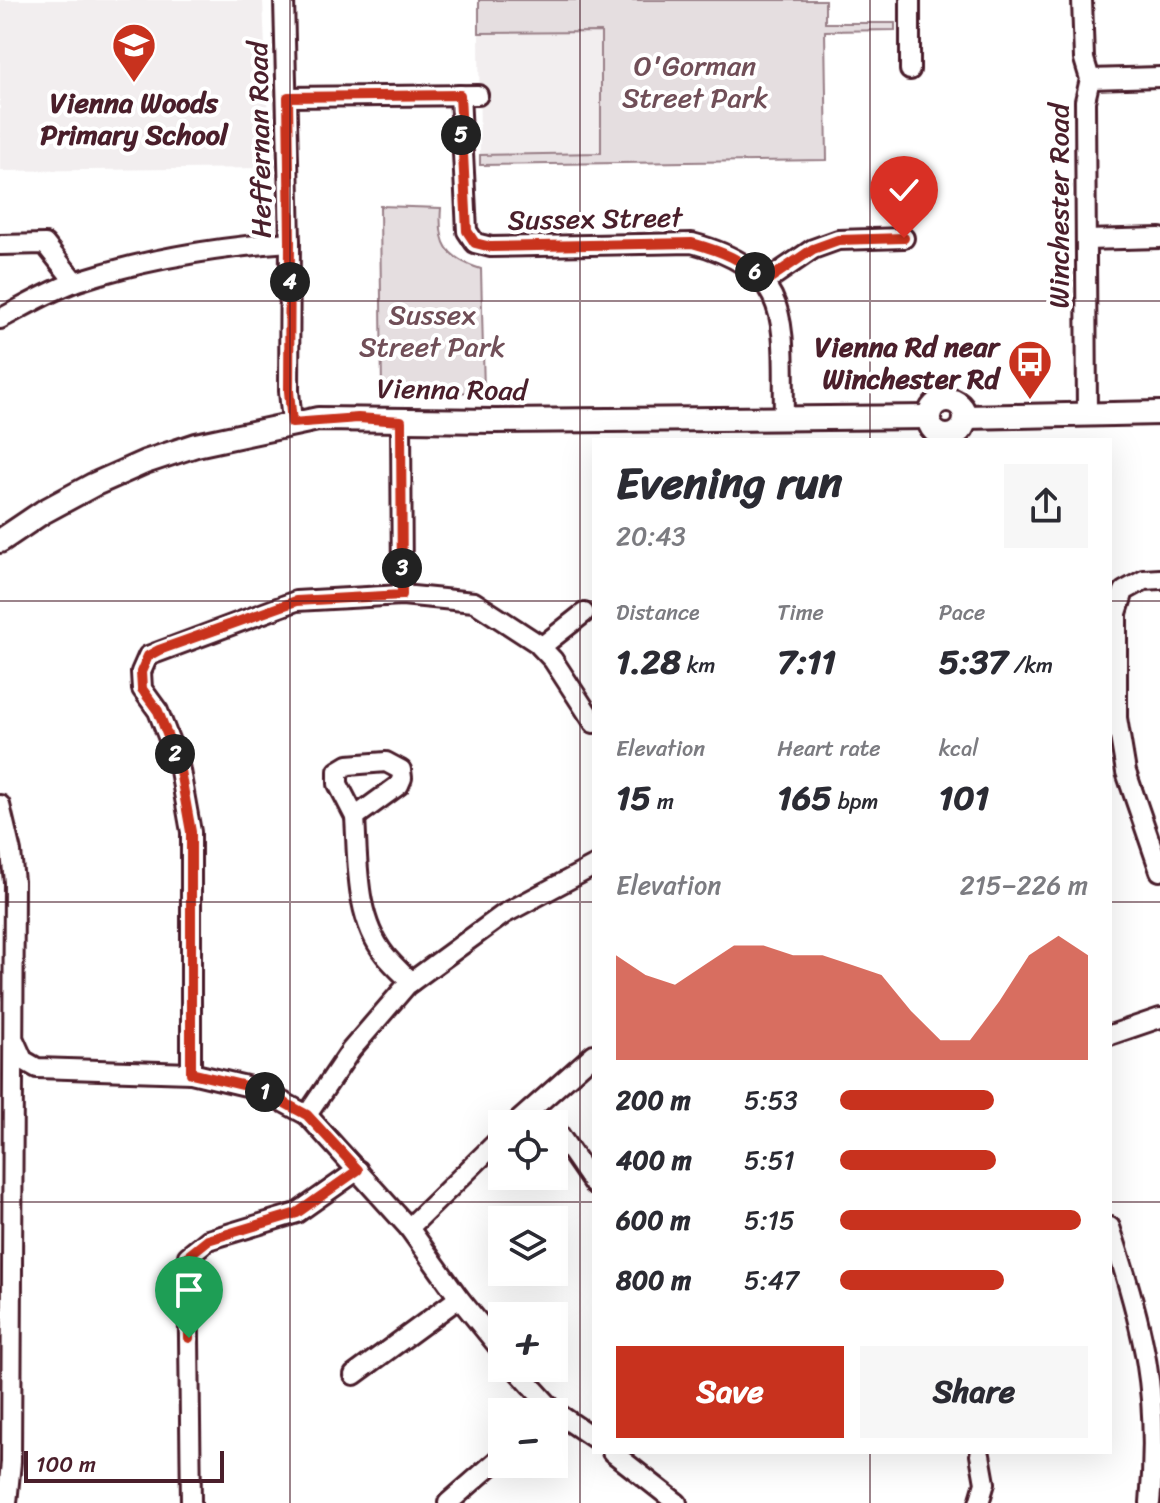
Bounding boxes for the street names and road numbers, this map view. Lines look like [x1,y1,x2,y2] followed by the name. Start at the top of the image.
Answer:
[233,39,286,239] street label: Heffernan Road
[1034,101,1083,308] street label: Winchester Road
[507,192,685,245] street label: Sussex Street
[376,364,530,415] street label: Vienna Road

